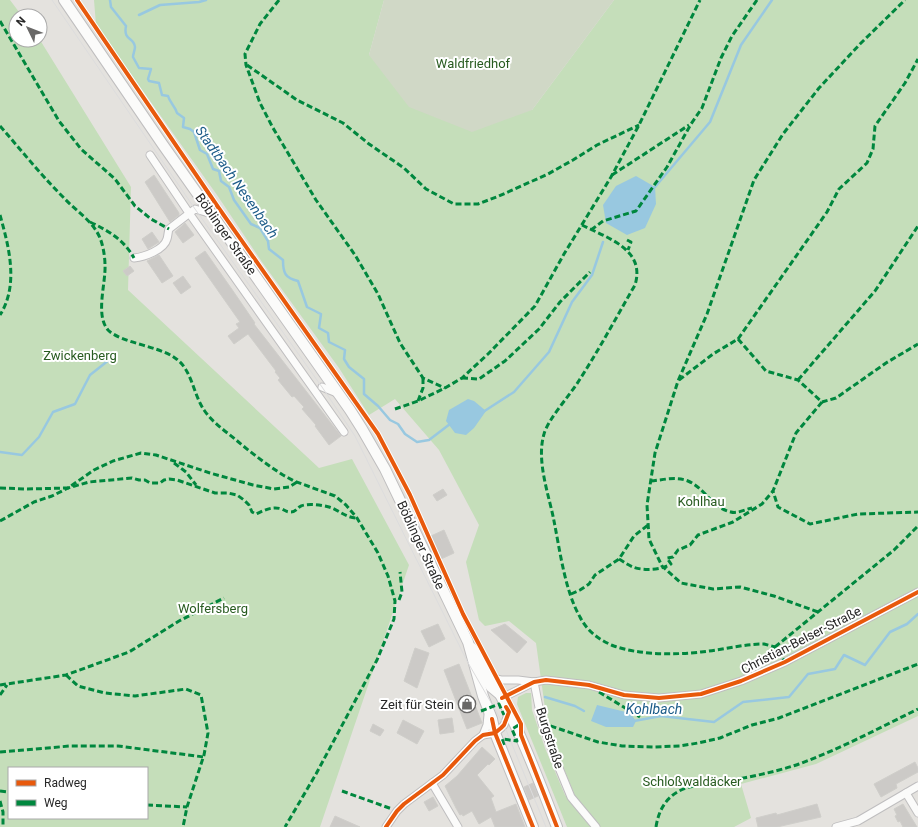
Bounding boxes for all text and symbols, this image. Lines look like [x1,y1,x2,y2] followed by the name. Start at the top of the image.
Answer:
[8,8,48,48] north arrow
[14,14,29,29] text: N
[436,56,511,71] park label: Waldfriedhof
[192,123,282,241] water label: Stadtbach Nesenbach
[192,190,260,278] street label: Böblinger Straße
[43,348,117,363] park label: Zwickenberg
[677,494,725,509] park label: Kohlhau
[394,498,448,592] street label: Böblinger Straße
[178,601,248,616] park label: Wolfersberg
[738,603,864,677] street label: Christian-Belser-Straße
[457,694,477,714] shop icon: Zeit für Stein
[380,697,454,712] place label: Zeit für Stein
[626,701,682,717] water label: Kohlbach
[533,705,567,771] street label: Burgstraße
[8,767,148,819] legend
[643,774,742,789] park label: Schloßwaldäcker
[44,776,87,790] text: Radweg
[44,796,68,810] text: Weg

